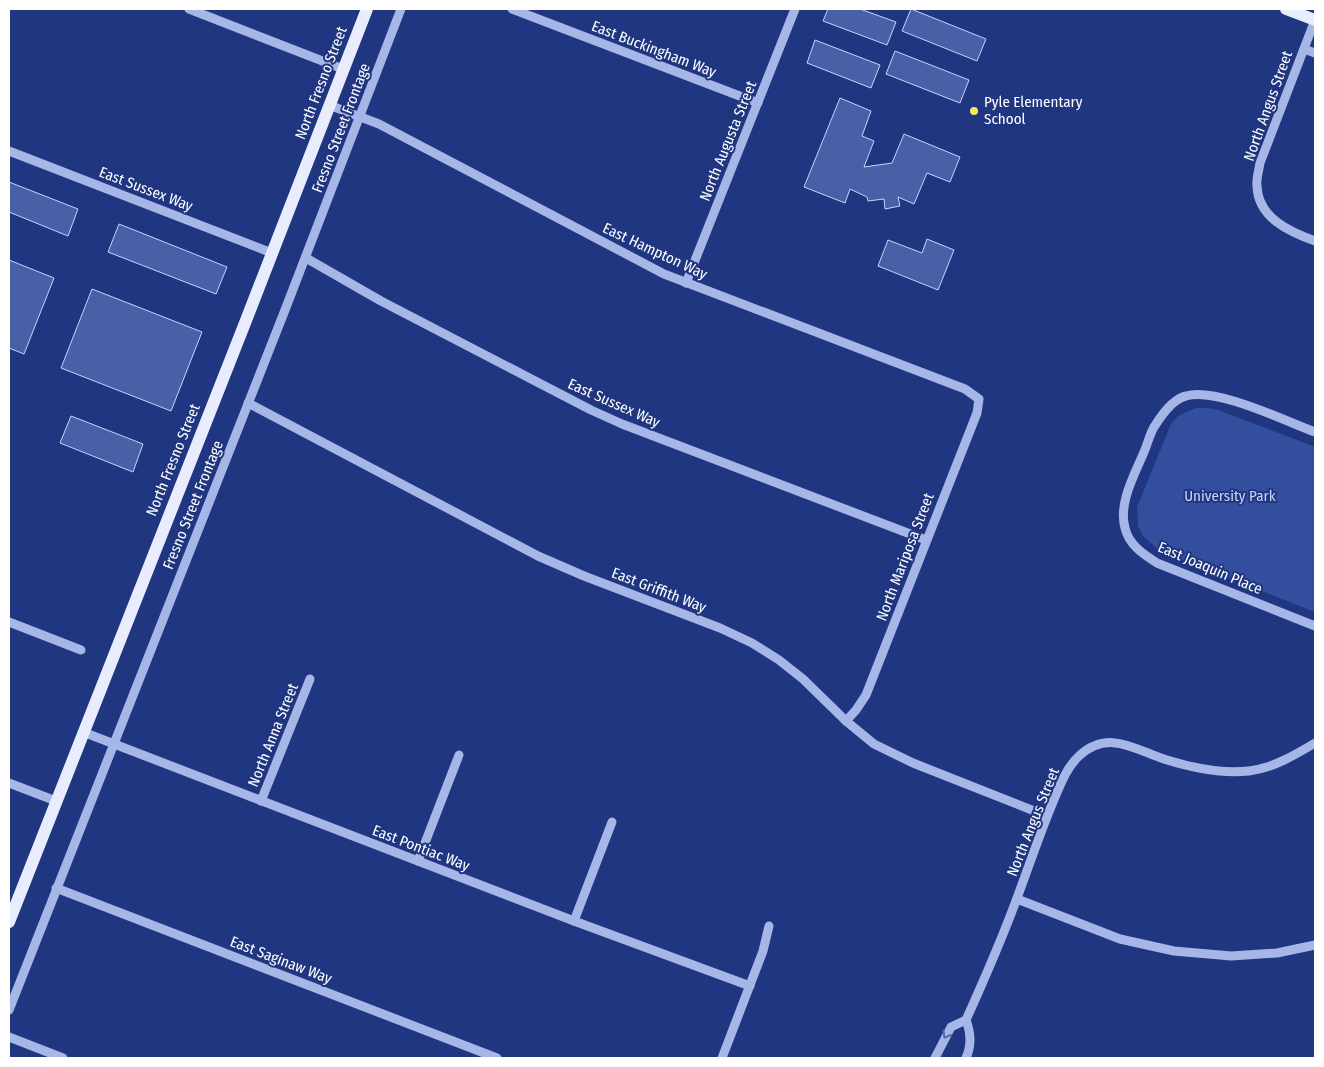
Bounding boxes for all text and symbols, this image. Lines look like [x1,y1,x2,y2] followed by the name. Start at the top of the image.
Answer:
[589,17,719,81] street label: East Buckingham Way
[291,24,351,142] street label: North Fresno Street
[1240,48,1296,164] street label: North Angus Street
[308,61,374,195] street label: Fresno Street Frontage
[696,78,760,204] street label: North Augusta Street
[984,93,1083,128] place label: Pyle Elementary School
[968,105,980,117] marker: Pyle Elementary School
[97,163,196,215] street label: East Sussex Way
[600,219,711,283] street label: East Hampton Way
[565,375,663,431] street label: East Sussex Way
[142,401,204,519] street label: North Fresno Street
[159,438,227,572] street label: Fresno Street Frontage
[1184,487,1276,505] park label: University Park
[872,490,938,623] street label: North Mariposa Street
[1155,538,1265,598] street label: East Joaquin Place
[609,564,709,616] street label: East Griffith Way
[244,681,302,789] street label: North Anna Street
[1003,765,1063,879] street label: North Angus Street
[370,821,472,875] street label: East Pontiac Way
[228,932,335,988] street label: East Saginaw Way
[943,1029,953,1038] one-way arrow

